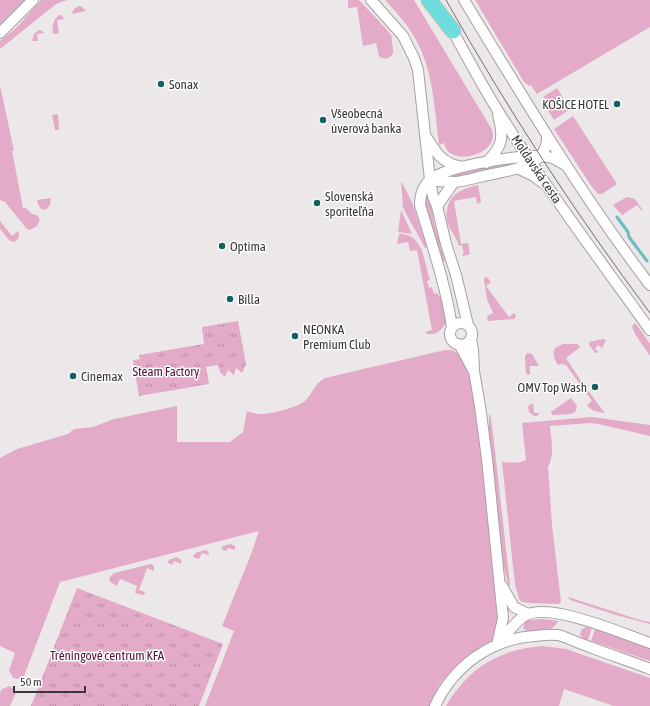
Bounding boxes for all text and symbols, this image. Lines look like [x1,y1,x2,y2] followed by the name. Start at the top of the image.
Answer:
[169,77,199,92] place label: Sonax
[156,79,166,89] marker: Sonax
[542,97,609,112] place label: KOŠICE HOTEL
[612,99,622,109] marker: KOŠICE HOTEL
[331,106,402,136] place label: Všeobecná úverová banka
[318,115,328,125] marker: Všeobecná úverová banka
[508,132,565,206] street label: Moldavská cesta
[325,189,374,219] place label: Slovenská sporiteľňa
[312,198,322,208] marker: Slovenská sporiteľňa
[230,239,266,254] place label: Optima
[217,241,227,251] marker: Optima
[238,292,260,307] place label: Billa
[225,294,235,304] marker: Billa
[303,322,371,352] place label: NEONKA Premium Club
[290,331,300,341] marker: NEONKA Premium Club
[133,364,200,379] park label: Steam Factory
[81,369,123,384] place label: Cinemax
[68,371,78,381] marker: Cinemax
[518,380,587,395] place label: OMV Top Wash
[590,382,600,392] marker: OMV Top Wash
[50,648,165,663] park label: Tréningové centrum KFA
[14,668,85,694] scale bar
[20,675,42,689] text: 50 m

